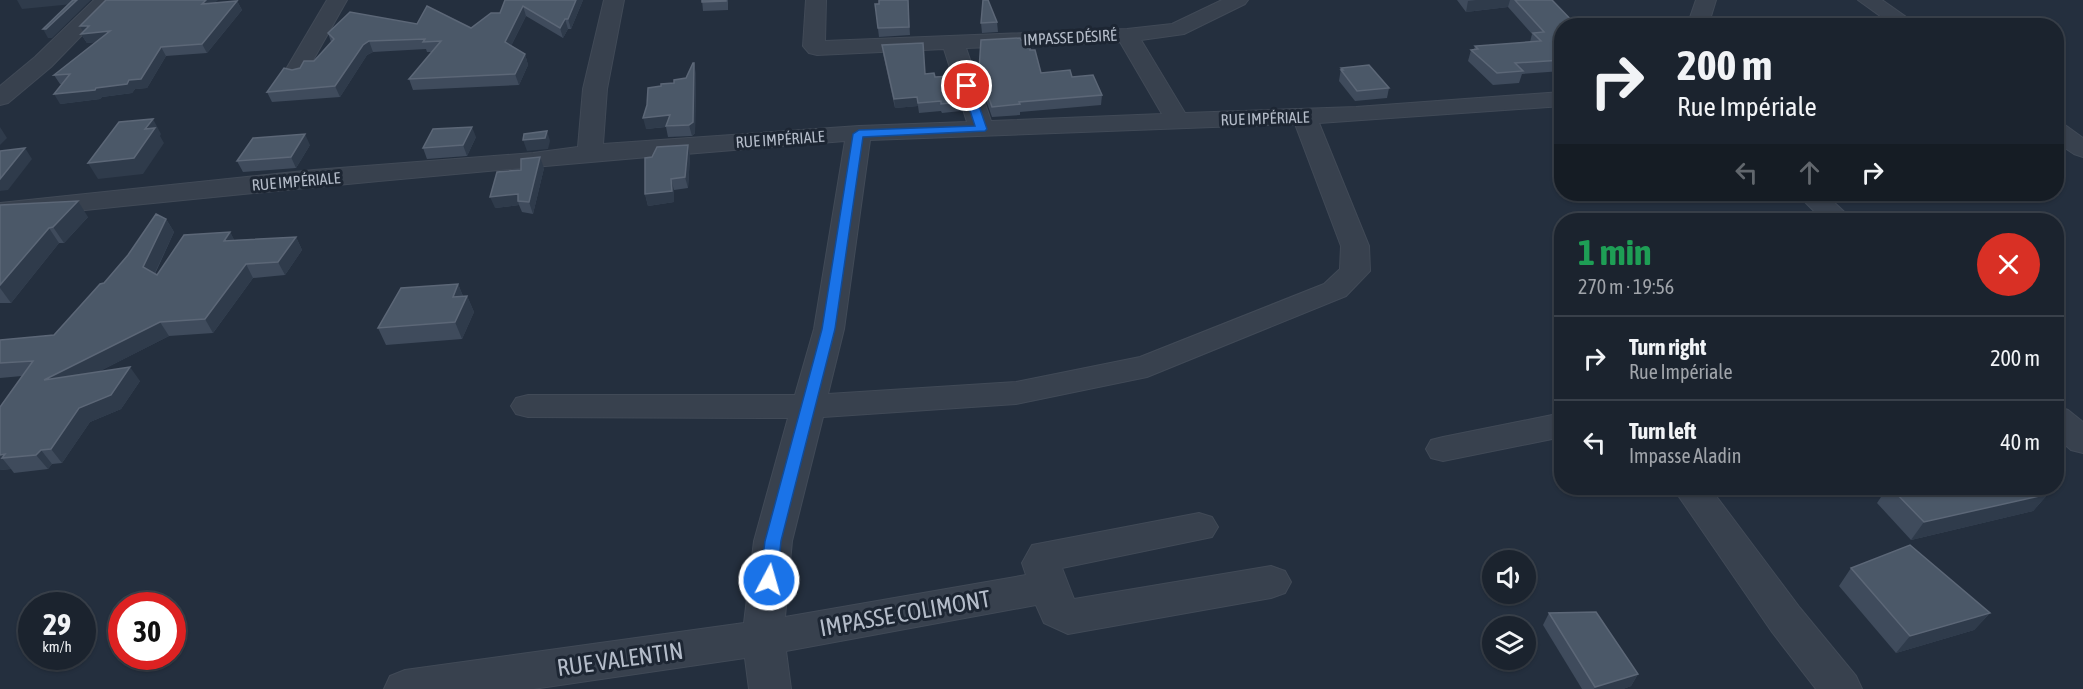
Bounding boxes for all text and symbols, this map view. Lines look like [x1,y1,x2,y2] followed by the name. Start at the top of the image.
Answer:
[1023,26,1117,48] street label: IMPASSE DÉSIRÉ
[1677,41,1772,89] text: 200 m
[1578,42,1656,120] icon: right
[941,60,992,111] pin
[950,69,983,102] icon: arrive
[1677,91,1817,122] text: Rue Impériale
[1220,107,1310,129] street label: RUE IMPÉRIALE
[735,127,825,151] street label: RUE IMPÉRIALE
[1730,156,1763,189] icon: left
[1793,156,1826,189] icon: ahead
[1856,156,1889,189] icon: right
[251,168,341,194] street label: RUE IMPÉRIALE
[1578,231,1652,273] text: 1 min
[1977,233,2040,296] button: close
[1578,275,1674,298] text: 270 m · 19:56
[1629,334,1706,360] text: Turn right
[1578,342,1611,375] icon: right
[1990,345,2040,371] text: 200 m
[1629,360,1733,383] text: Rue Impériale
[1629,418,1696,444] text: Turn left
[1578,426,1611,459] icon: left
[2000,429,2040,455] text: 40 m
[1629,444,1741,467] text: Impasse Aladin
[737,548,801,612] position arrow
[1482,550,1536,670] map controls
[1482,550,1536,604] button: sound
[817,585,993,641] street label: IMPASSE COLIMONT
[108,592,186,670] speed limit sign: 30
[43,607,71,641] text: 29
[1482,616,1536,670] button: layers
[555,637,685,681] street label: RUE VALENTIN
[42,638,72,655] text: km/h

